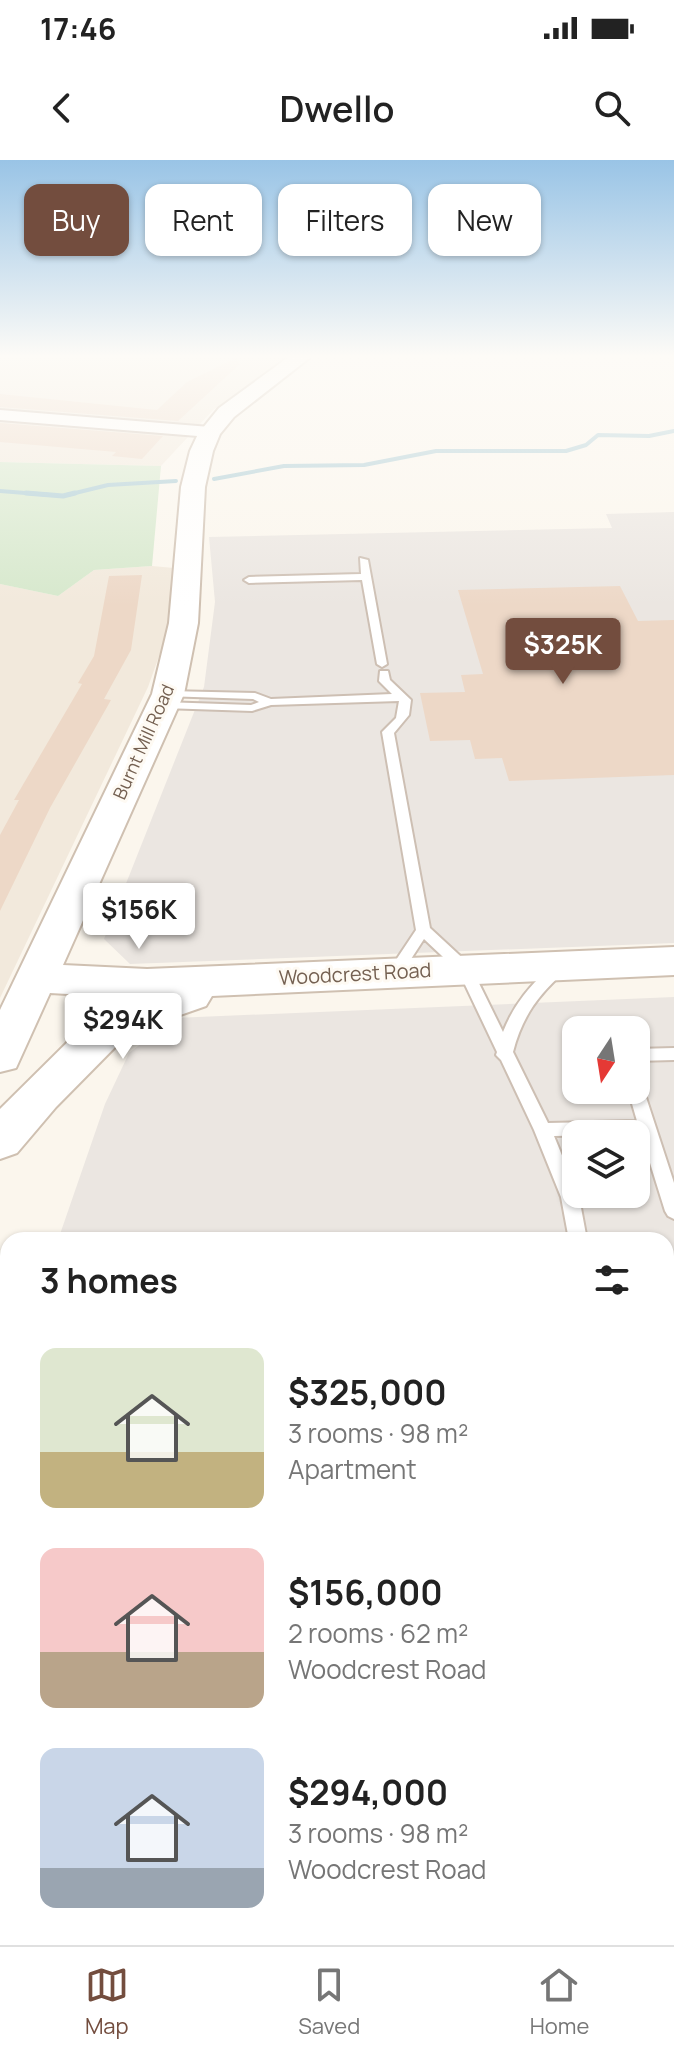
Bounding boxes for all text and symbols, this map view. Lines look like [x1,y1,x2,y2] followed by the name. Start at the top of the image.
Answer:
[40,8,116,49] text: 17:46
[279,84,395,133] text: Dwello
[40,86,84,130] icon: back
[590,86,634,130] icon: search
[24,184,129,256] chip: Buy
[145,184,262,256] chip: Rent
[278,184,412,256] chip: Filters
[428,184,541,256] chip: New
[507,618,619,686] pin: $325K
[524,626,603,662] text: $325K
[107,680,179,803] street label: Burnt Mill Road
[83,883,195,951] pin: $156K
[101,891,177,927] text: $156K
[278,956,432,991] street label: Woodcrest Road
[67,993,179,1061] pin: $294K
[83,1001,163,1037] text: $294K
[562,1016,650,1104] north arrow
[562,1016,650,1208] map controls
[562,1120,650,1208] button: layers
[40,1257,178,1303] text: 3 homes
[590,1258,634,1302] icon: filters
[288,1369,447,1415] text: $325,000
[104,1380,200,1476] icon: home
[288,1415,468,1451] text: 3 rooms · 98 m²
[288,1451,417,1487] text: Apartment
[288,1569,443,1615] text: $156,000
[104,1580,200,1676] icon: home
[288,1615,468,1651] text: 2 rooms · 62 m²
[288,1651,487,1687] text: Woodcrest Road
[288,1769,448,1815] text: $294,000
[104,1780,200,1876] icon: home
[288,1815,468,1851] text: 3 rooms · 98 m²
[288,1851,487,1887] text: Woodcrest Road
[85,1963,129,2041] tab: Map
[298,1963,360,2041] tab: Saved
[530,1963,589,2041] tab: Home

